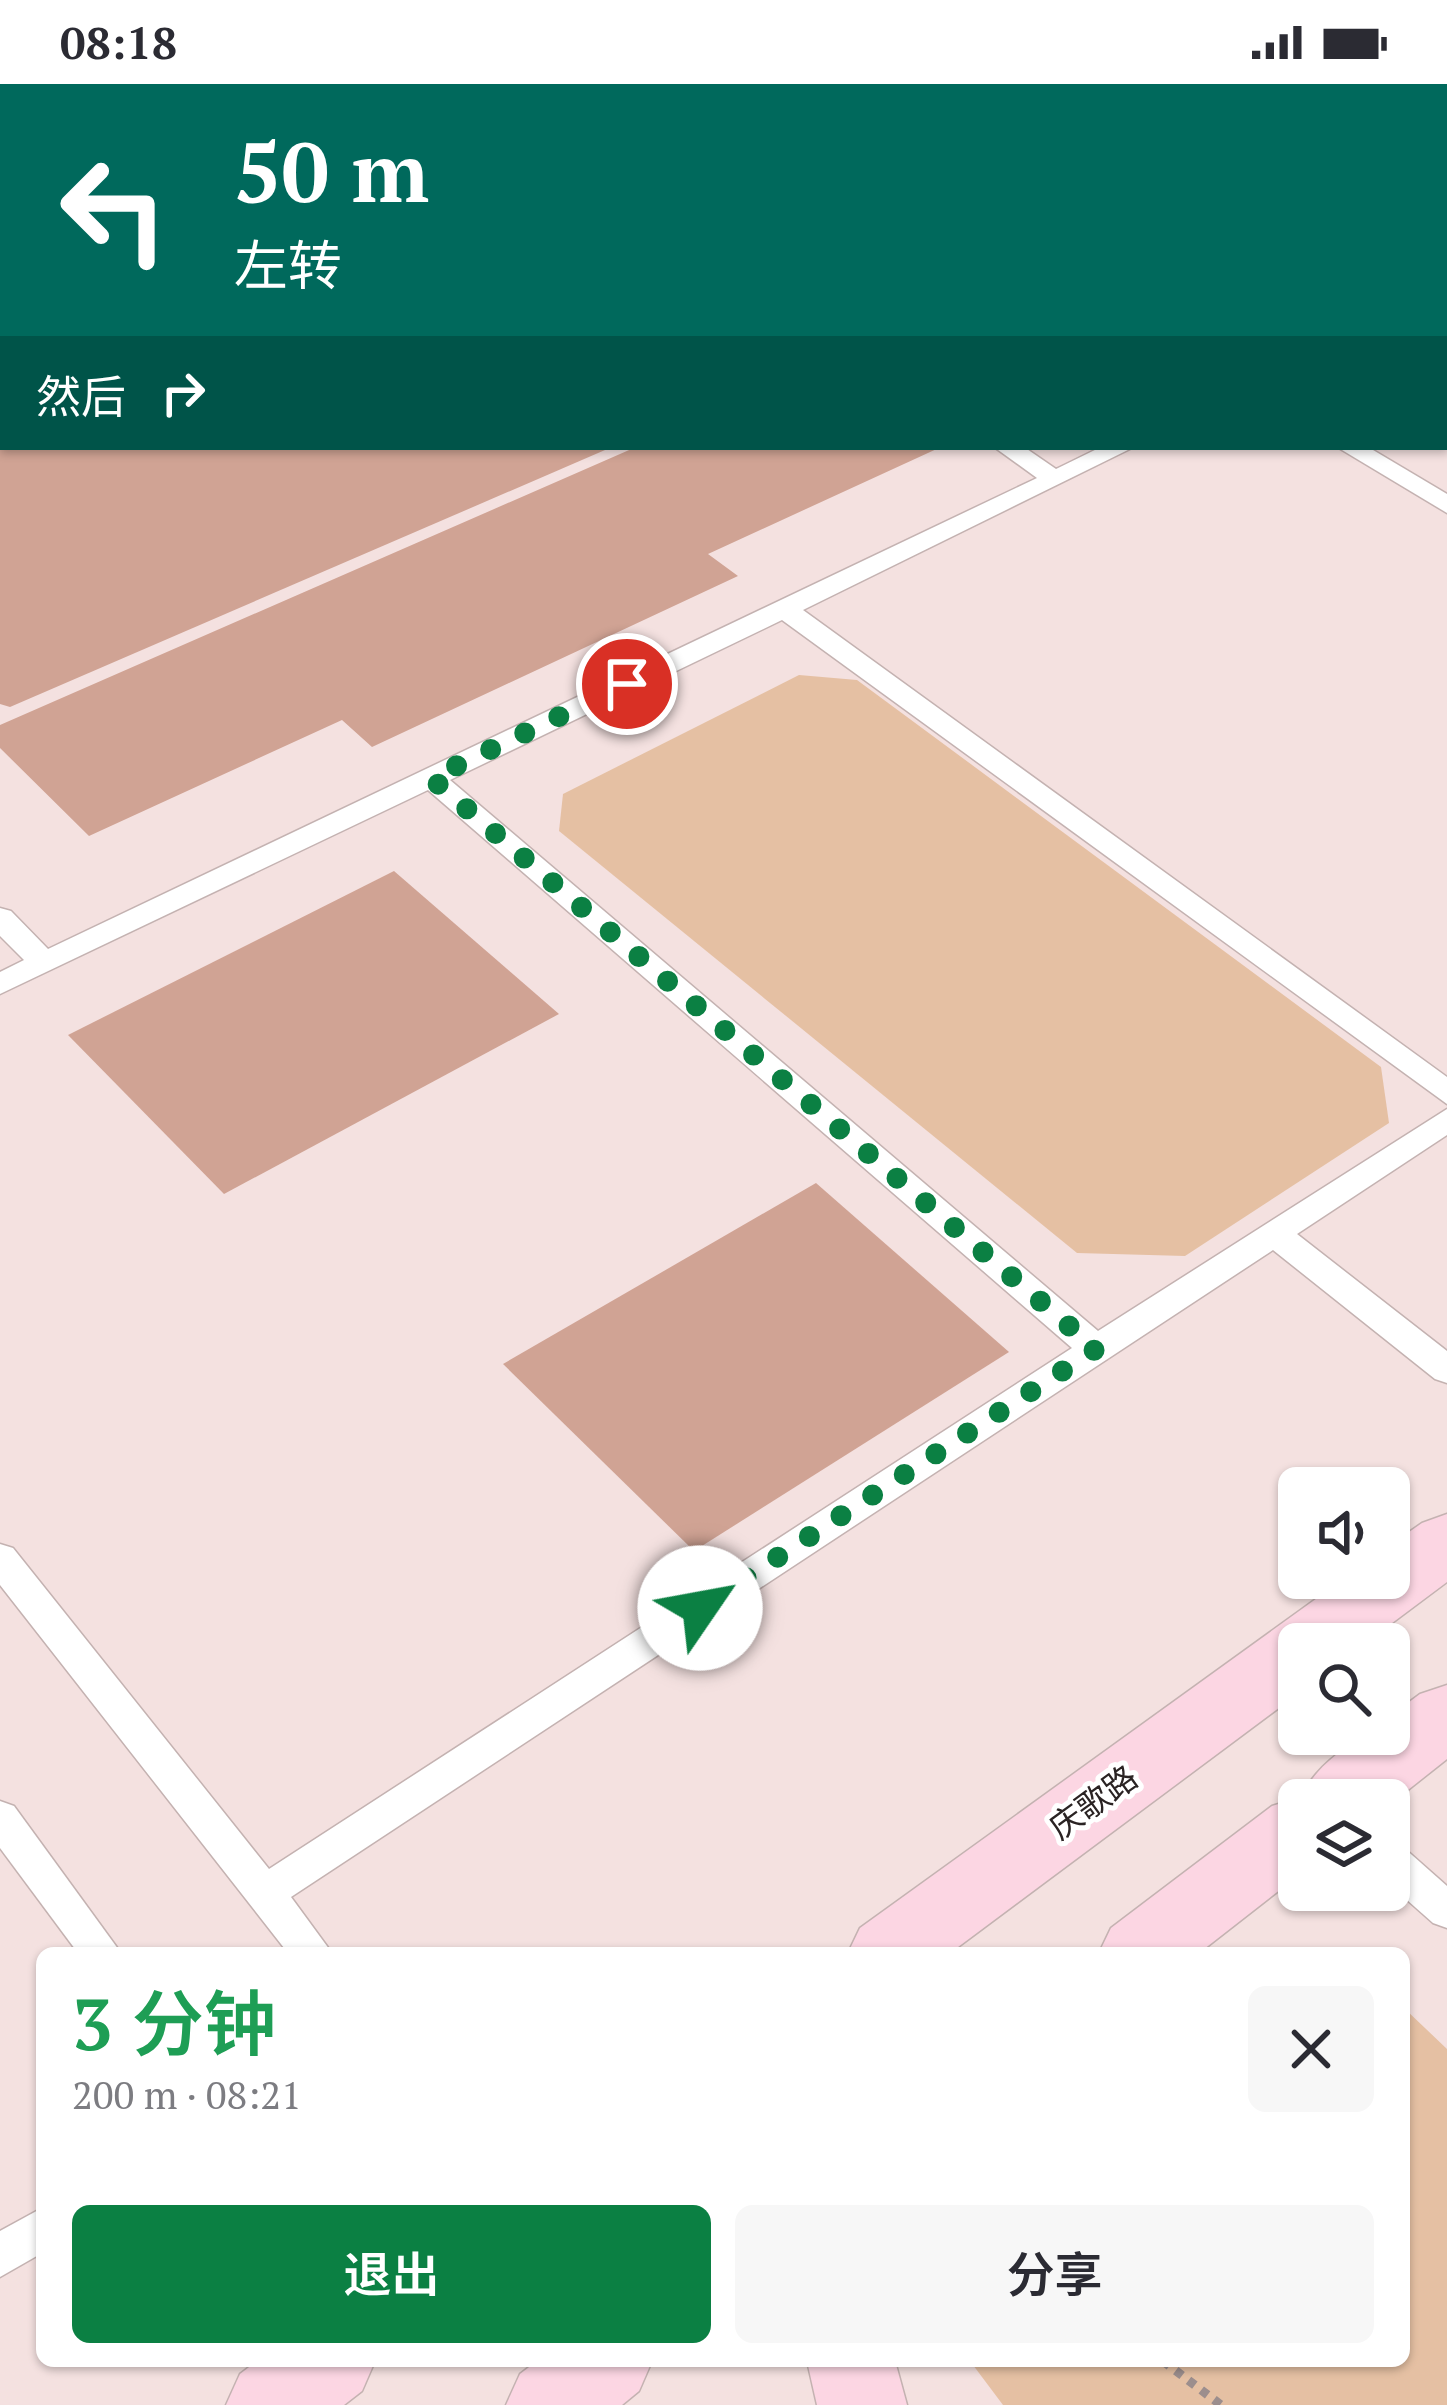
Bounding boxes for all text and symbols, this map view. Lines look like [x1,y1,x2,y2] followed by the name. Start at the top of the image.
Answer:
[60,12,177,72] text: 08:18
[234,115,429,226] text: 50 m
[36,132,192,288] icon: left
[234,229,342,300] text: 左转
[150,360,216,426] icon: right
[36,366,126,426] text: 然后
[576,633,678,735] pin
[594,651,660,717] icon: arrive
[1278,1467,1410,1911] map controls
[1278,1467,1410,1599] button: sound
[637,1545,763,1671] position arrow
[1278,1623,1410,1755] button: search
[1040,1755,1145,1848] street label: 庆歌路
[1278,1779,1410,1911] button: layers
[72,1975,276,2071] text: 3 分钟
[1248,1986,1374,2112] button: close
[72,2068,302,2120] text: 200 m · 08:21
[72,2205,711,2343] button: 退出
[735,2205,1374,2343] button: 分享

